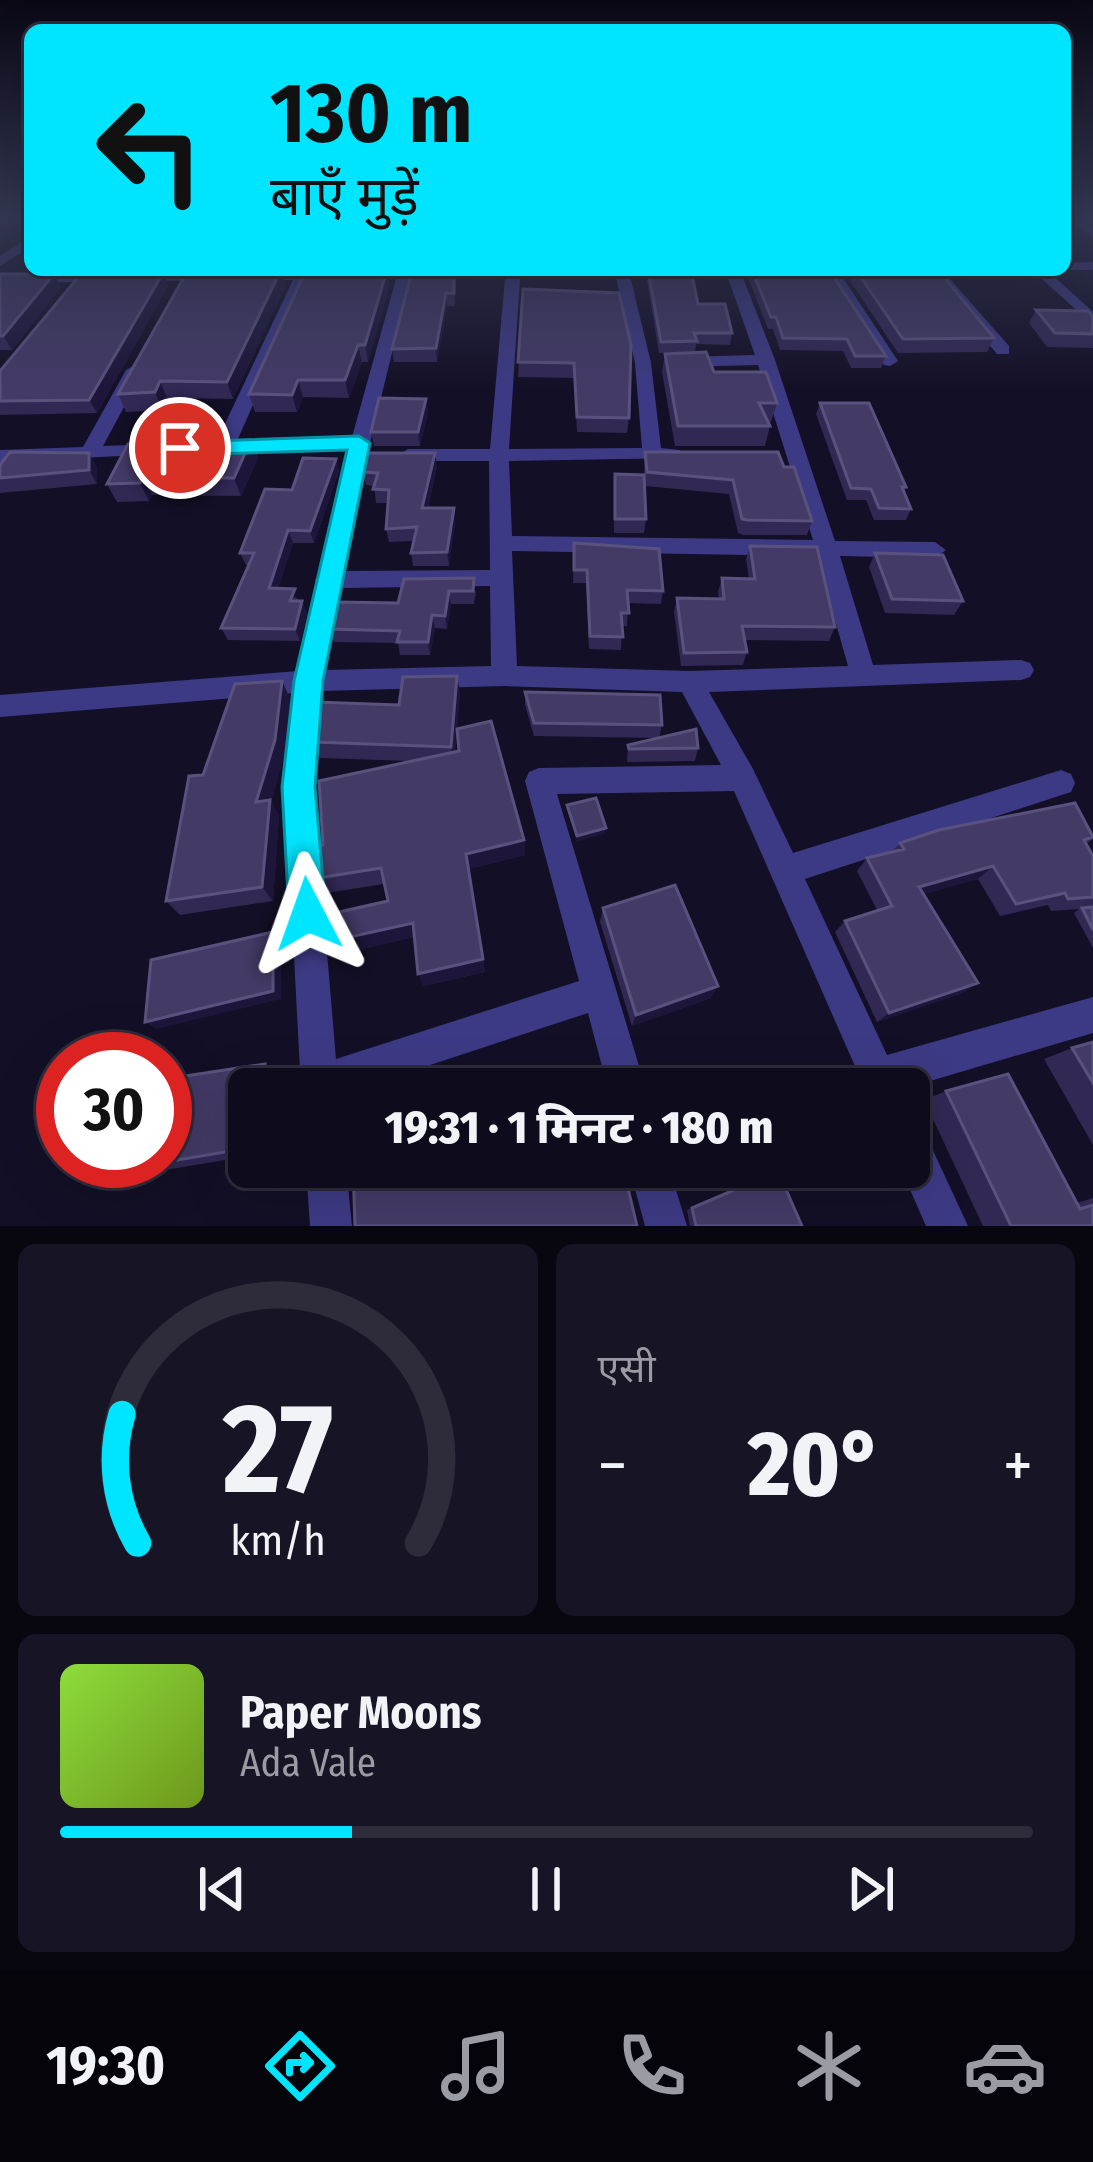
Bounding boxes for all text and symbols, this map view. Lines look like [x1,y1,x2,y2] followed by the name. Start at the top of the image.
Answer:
[270,63,473,164] text: 130 m
[72,72,228,228] icon: left
[270,165,419,229] text: बाएँ मुड़ें
[129,397,231,499] pin
[147,415,213,481] icon: arrive
[245,851,371,977] position arrow
[36,1032,192,1188] speed limit sign: 30
[385,1101,773,1155] text: 19:31 · 1 मिनट · 180 m
[598,1346,656,1392] text: एसी
[222,1375,333,1525] text: 27
[748,1411,882,1519] text: 20°
[598,1426,627,1505] text: −
[1003,1426,1033,1505] text: +
[230,1515,326,1566] text: km/h
[240,1686,482,1740] text: Paper Moons
[240,1740,376,1786] text: Ada Vale
[189,1856,255,1922] icon: previous
[513,1856,579,1922] icon: pause
[838,1856,904,1922] icon: next
[258,2024,342,2108] icon: directions
[434,2024,518,2108] icon: music
[610,2024,694,2108] icon: phone
[787,2024,871,2108] icon: climate
[963,2024,1047,2108] icon: car
[46,2034,165,2098] text: 19:30

